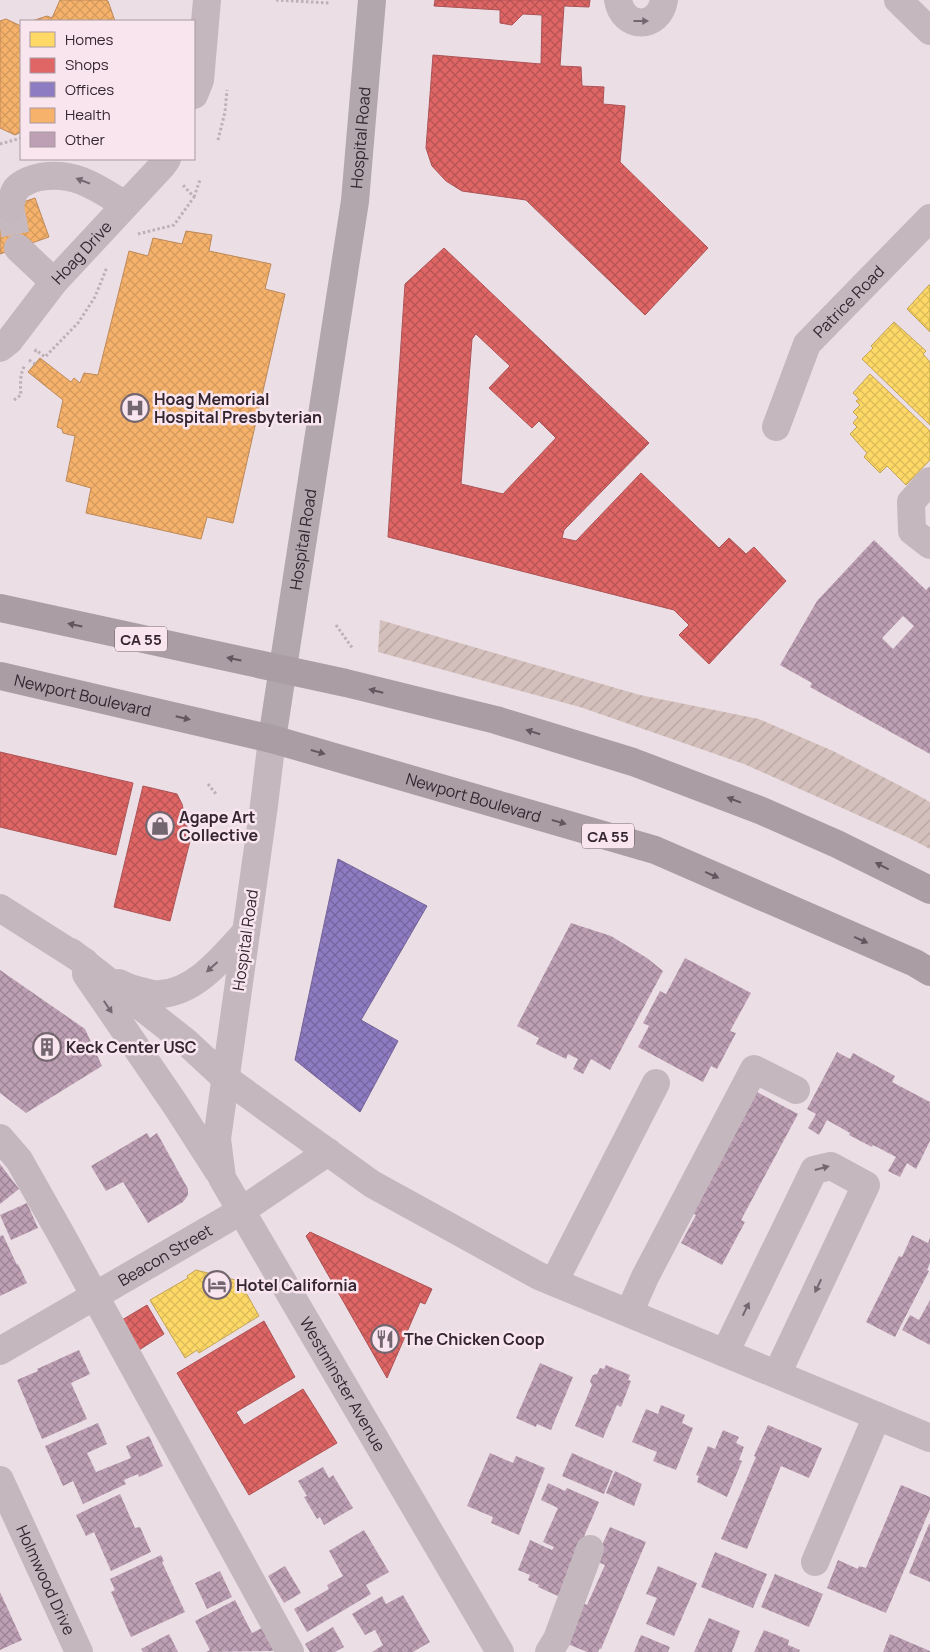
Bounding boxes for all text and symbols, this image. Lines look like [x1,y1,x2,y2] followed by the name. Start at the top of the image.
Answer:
[634,17,650,25] one-way arrow
[20,20,195,160] legend
[65,29,114,50] text: Homes
[65,54,109,75] text: Shops
[65,79,114,100] text: Offices
[345,86,376,189] street label: Hospital Road
[65,104,111,125] text: Health
[65,129,106,150] text: Other
[75,177,90,185] one-way arrow
[46,216,117,289] street label: Hoag Drive
[808,260,889,343] street label: Patrice Road
[154,388,322,428] place label: Hoag Memorial Hospital Presbyterian
[120,393,150,423] hospital icon: Hoag Memorial Hospital Presbyterian
[284,487,321,592] street label: Hospital Road
[66,620,82,628] one-way arrow
[115,626,167,652] road number: CA 55
[225,655,241,663] one-way arrow
[12,669,153,722] street label: Newport Boulevard
[369,687,384,695] one-way arrow
[176,714,191,722] one-way arrow
[526,727,541,735] one-way arrow
[311,748,326,756] one-way arrow
[403,767,544,827] street label: Newport Boulevard
[726,796,741,803] one-way arrow
[179,806,258,846] place label: Agape Art Collective
[145,811,175,841] shop icon: Agape Art Collective
[551,818,566,826] one-way arrow
[582,824,634,848] road number: CA 55
[875,862,889,870] one-way arrow
[705,871,719,879] one-way arrow
[227,888,263,992] street label: Hospital Road
[854,936,868,944] one-way arrow
[206,962,219,973] one-way arrow
[103,1000,113,1014] one-way arrow
[32,1032,62,1062] building icon: Keck Center USC
[66,1036,197,1058] place label: Keck Center USC
[814,1164,830,1172] one-way arrow
[114,1219,216,1291] street label: Beacon Street
[202,1270,232,1300] hotel icon: Hotel California
[236,1274,357,1296] place label: Hotel California
[814,1279,822,1294] one-way arrow
[743,1302,751,1316] one-way arrow
[295,1313,391,1456] street label: Westminster Avenue
[370,1324,400,1354] restaurant icon: The Chicken Coop
[404,1328,545,1350] place label: The Chicken Coop
[11,1521,81,1639] street label: Holmwood Drive

